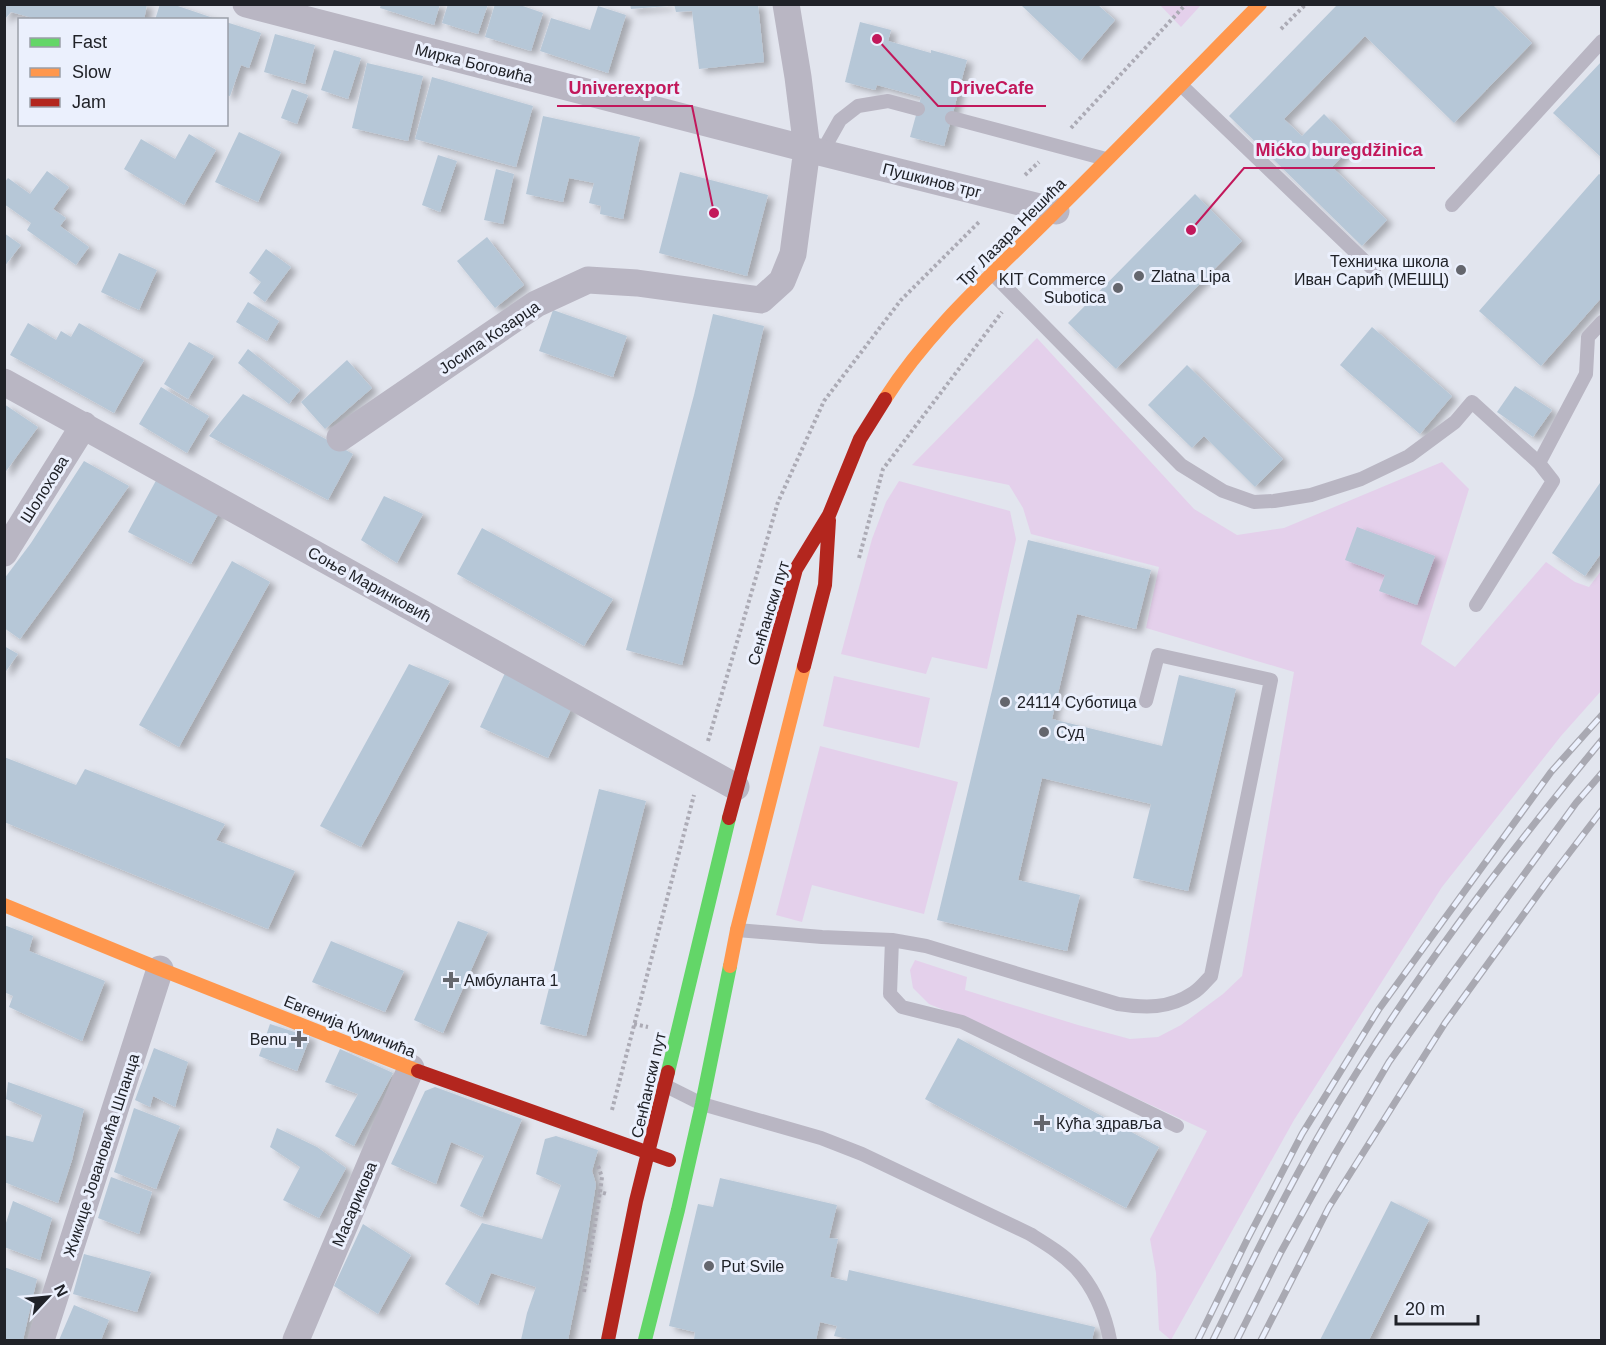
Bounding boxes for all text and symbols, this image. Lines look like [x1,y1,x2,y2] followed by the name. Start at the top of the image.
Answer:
[18,18,228,126] legend
[72,32,107,52] text: Fast
[413,41,535,86] street label: Мирка Боговића
[72,62,112,82] text: Slow
[557,70,692,106] callout: Univerexport
[938,70,1046,106] callout: DriveCafe
[568,78,680,98] text: Univerexport
[950,78,1034,98] text: DriveCafe
[72,92,106,112] text: Jam
[1244,132,1435,168] callout: Mićko buregdžinica
[1255,140,1424,160] text: Mićko buregdžinica
[881,160,983,201] street label: Пушкинов трг
[954,175,1069,290] street label: Трг Лазара Нешића
[1294,253,1449,288] place label: Техничка школа Иван Сарић (МЕШЦ)
[1454,263,1468,277] marker: Техничка школа Иван Сарић (МЕШЦ)
[1151,268,1230,285] place label: Zlatna Lipa
[1132,269,1146,283] marker: Zlatna Lipa
[999,271,1106,306] place label: KIT Commerce Subotica
[1111,281,1125,295] marker: KIT Commerce Subotica
[436,298,543,377] street label: Јосипа Козарца
[17,453,72,526] street label: Шолохова
[305,543,434,625] street label: Соње Маринковић
[745,558,793,667] street label: Сенћански пут
[1017,694,1137,711] place label: 24114 Суботица
[998,695,1012,709] marker: 24114 Суботица
[1056,724,1085,741] place label: Суд
[1037,725,1051,739] marker: Суд
[442,971,460,989] marker: Амбуланта 1
[464,972,559,989] place label: Амбуланта 1
[282,992,418,1061] street label: Евгенија Кумичића
[628,1030,669,1140] street label: Сенћански пут
[250,1031,287,1048] place label: Benu
[292,1032,306,1046] marker: Benu
[61,1051,142,1259] street label: Жикице Јовановића Шпанца
[1033,1114,1051,1132] marker: Кућа здравља
[1056,1115,1162,1132] place label: Кућа здравља
[329,1159,380,1249] street label: Масарикова
[721,1258,784,1275] place label: Put Svile
[702,1259,716,1273] marker: Put Svile
[18,1267,78,1327] north arrow
[51,1282,71,1300] text: N
[1396,1288,1478,1326] scale bar
[1405,1299,1445,1319] text: 20 m

